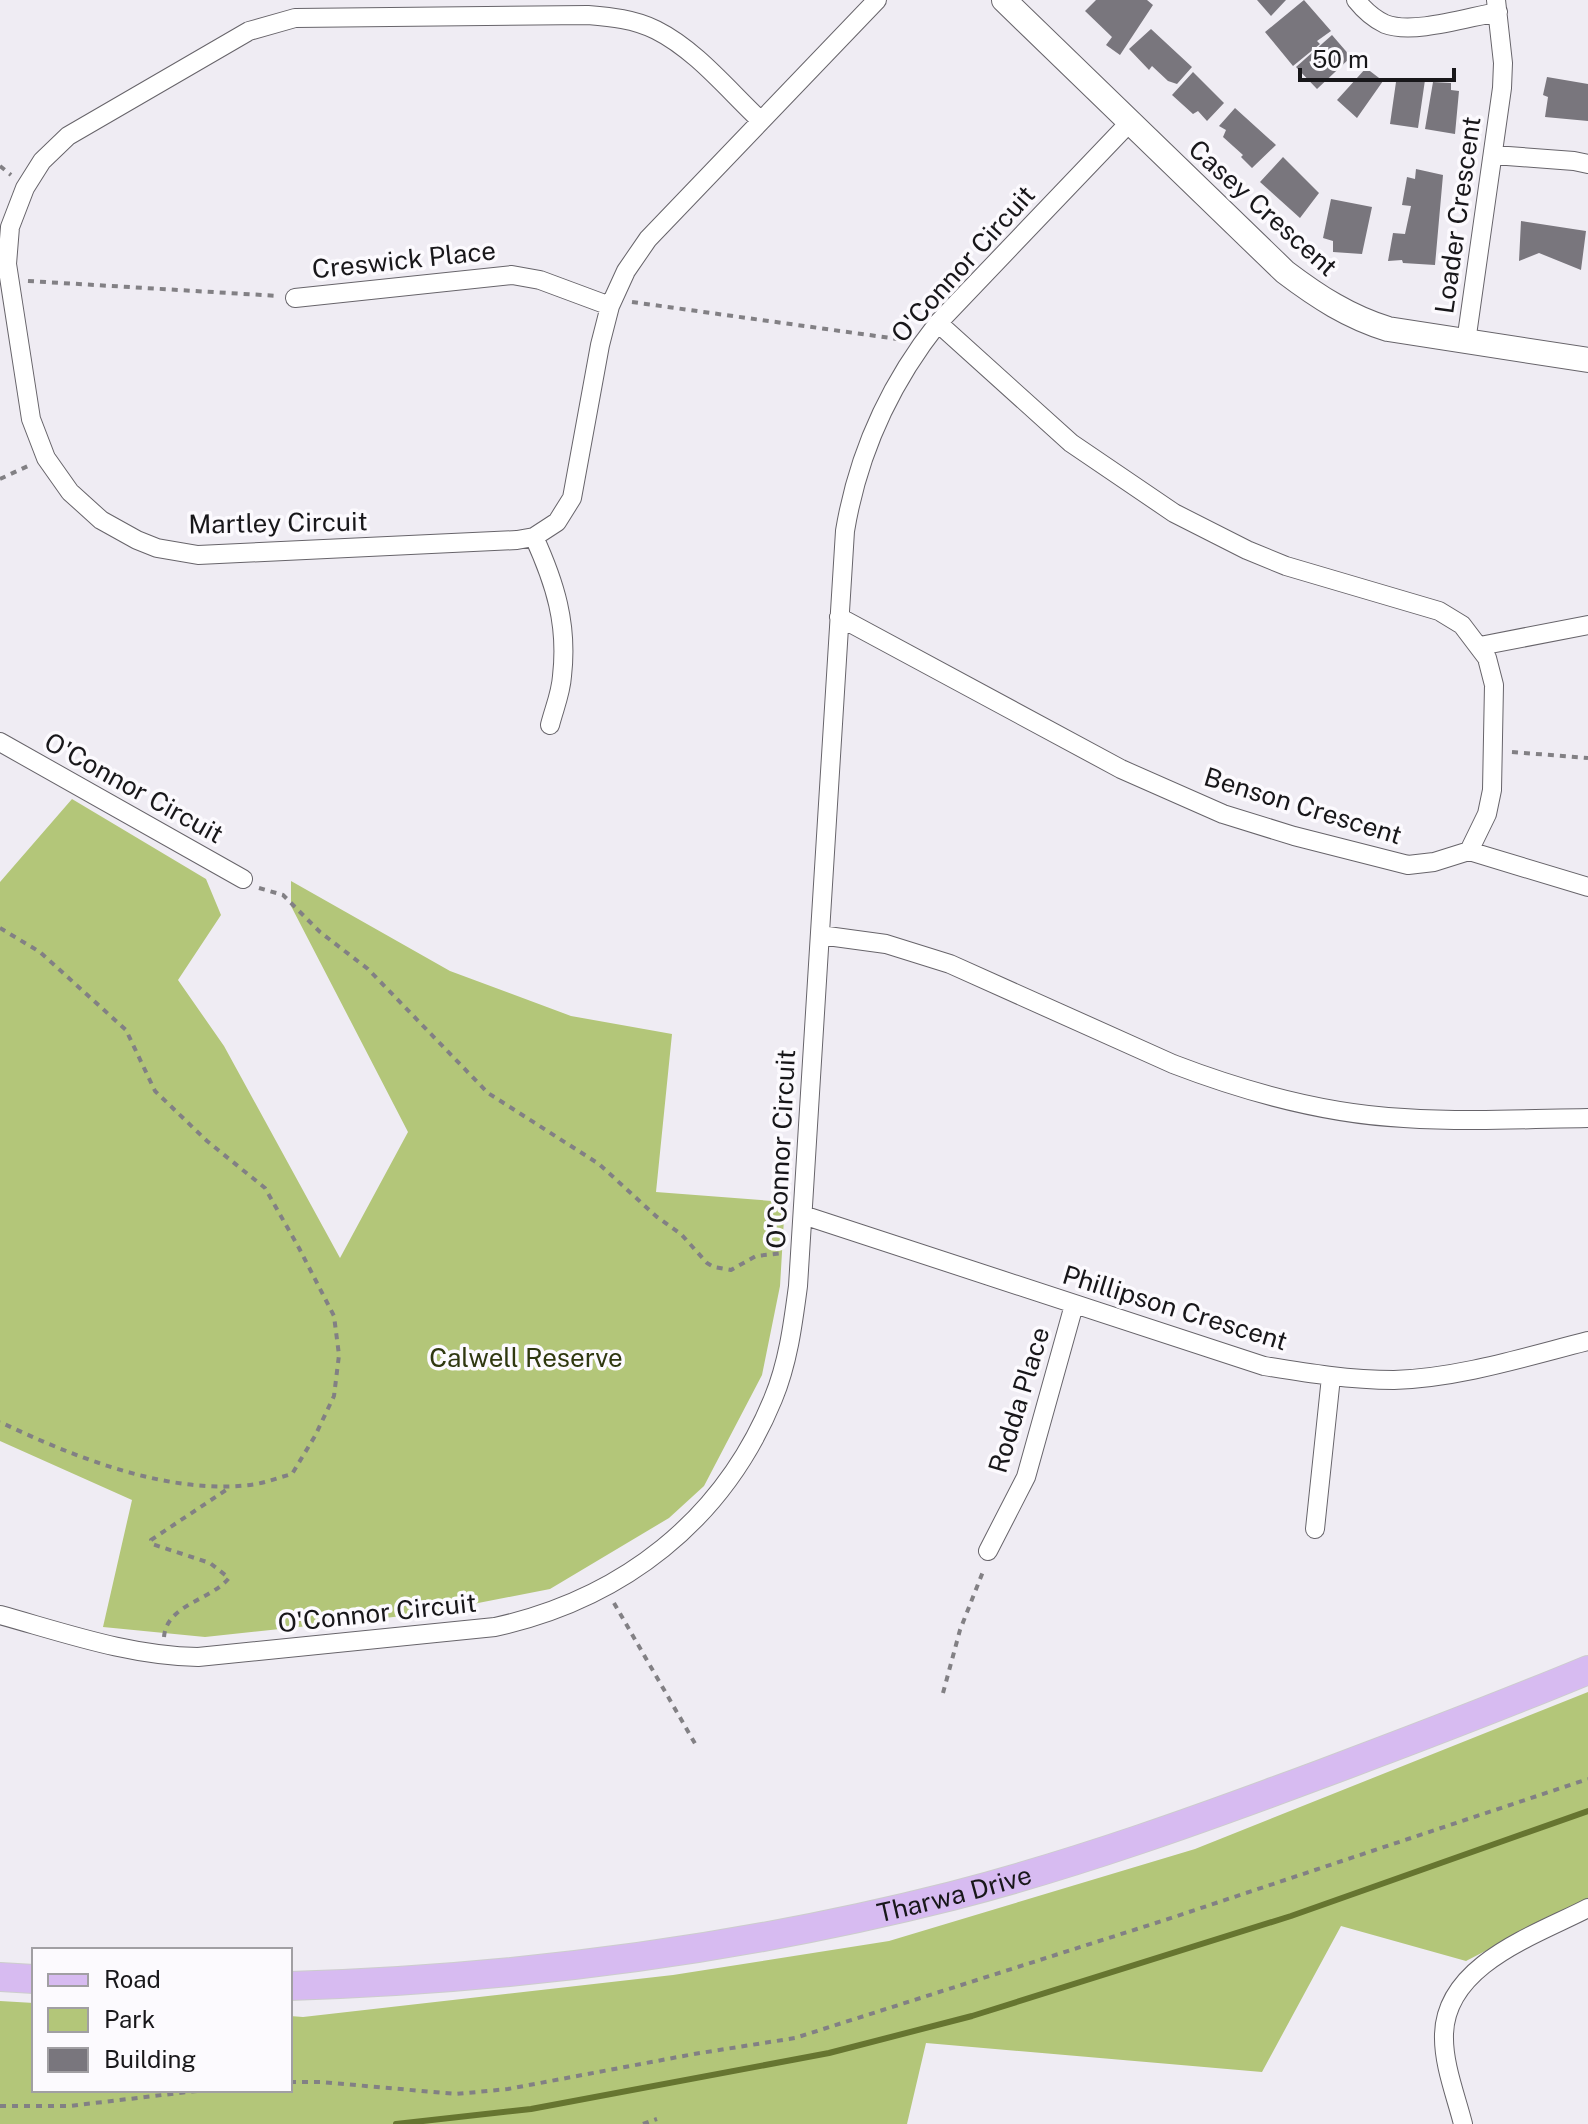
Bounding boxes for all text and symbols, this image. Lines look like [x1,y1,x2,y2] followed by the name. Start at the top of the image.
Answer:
[1300,32,1454,82] scale bar
[1312,45,1369,73] text: 50 m
[1428,114,1487,316] street label: Loader Crescent
[1183,133,1344,282] street label: Casey Crescent
[884,179,1041,348] street label: O'Connor Circuit
[311,234,497,285] street label: Creswick Place
[188,505,368,540] street label: Martley Circuit
[39,726,229,850] street label: O'Connor Circuit
[1200,761,1406,850] street label: Benson Crescent
[760,1048,801,1249] street label: O'Connor Circuit
[1059,1259,1291,1356] street label: Phillipson Crescent
[982,1323,1055,1477] street label: Rodda Place
[429,1342,623,1373] park label: Calwell Reserve
[276,1587,478,1638] street label: O'Connor Circuit
[874,1859,1035,1928] street label: Tharwa Drive
[32,1948,292,2092] legend
[104,1965,161,1993] text: Road
[104,2005,155,2033] text: Park
[104,2045,196,2073] text: Building

